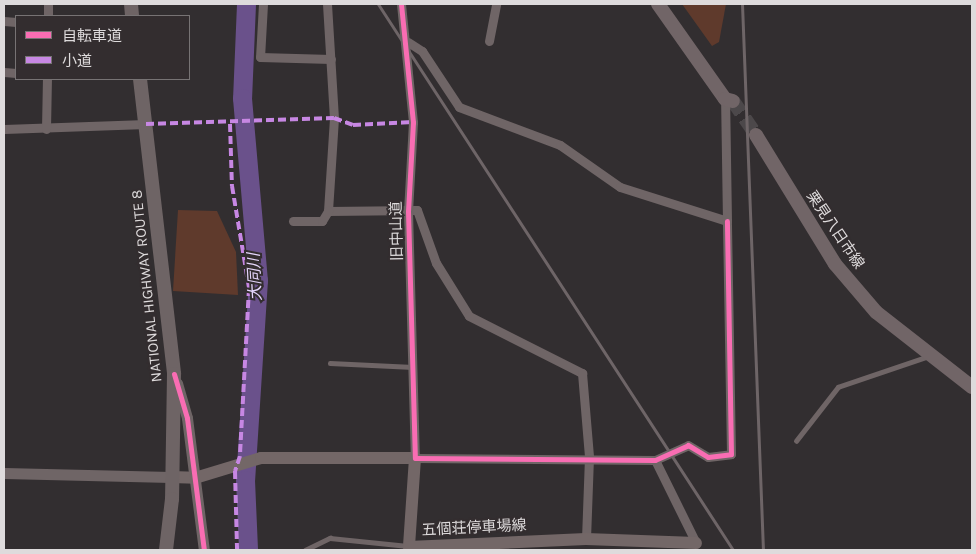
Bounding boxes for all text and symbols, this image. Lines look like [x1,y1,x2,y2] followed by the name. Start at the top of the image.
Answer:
[15,15,190,80] legend
[62,27,122,45] text: 自転車道
[62,52,92,70] text: 小道
[802,188,868,272] street label: 栗見八日市線
[128,189,166,383] street label: NATIONAL HIGHWAY ROUTE 8
[387,201,407,261] street label: 旧中山道
[244,253,266,301] water label: 大同川
[421,516,527,540] street label: 五個荘停車場線

